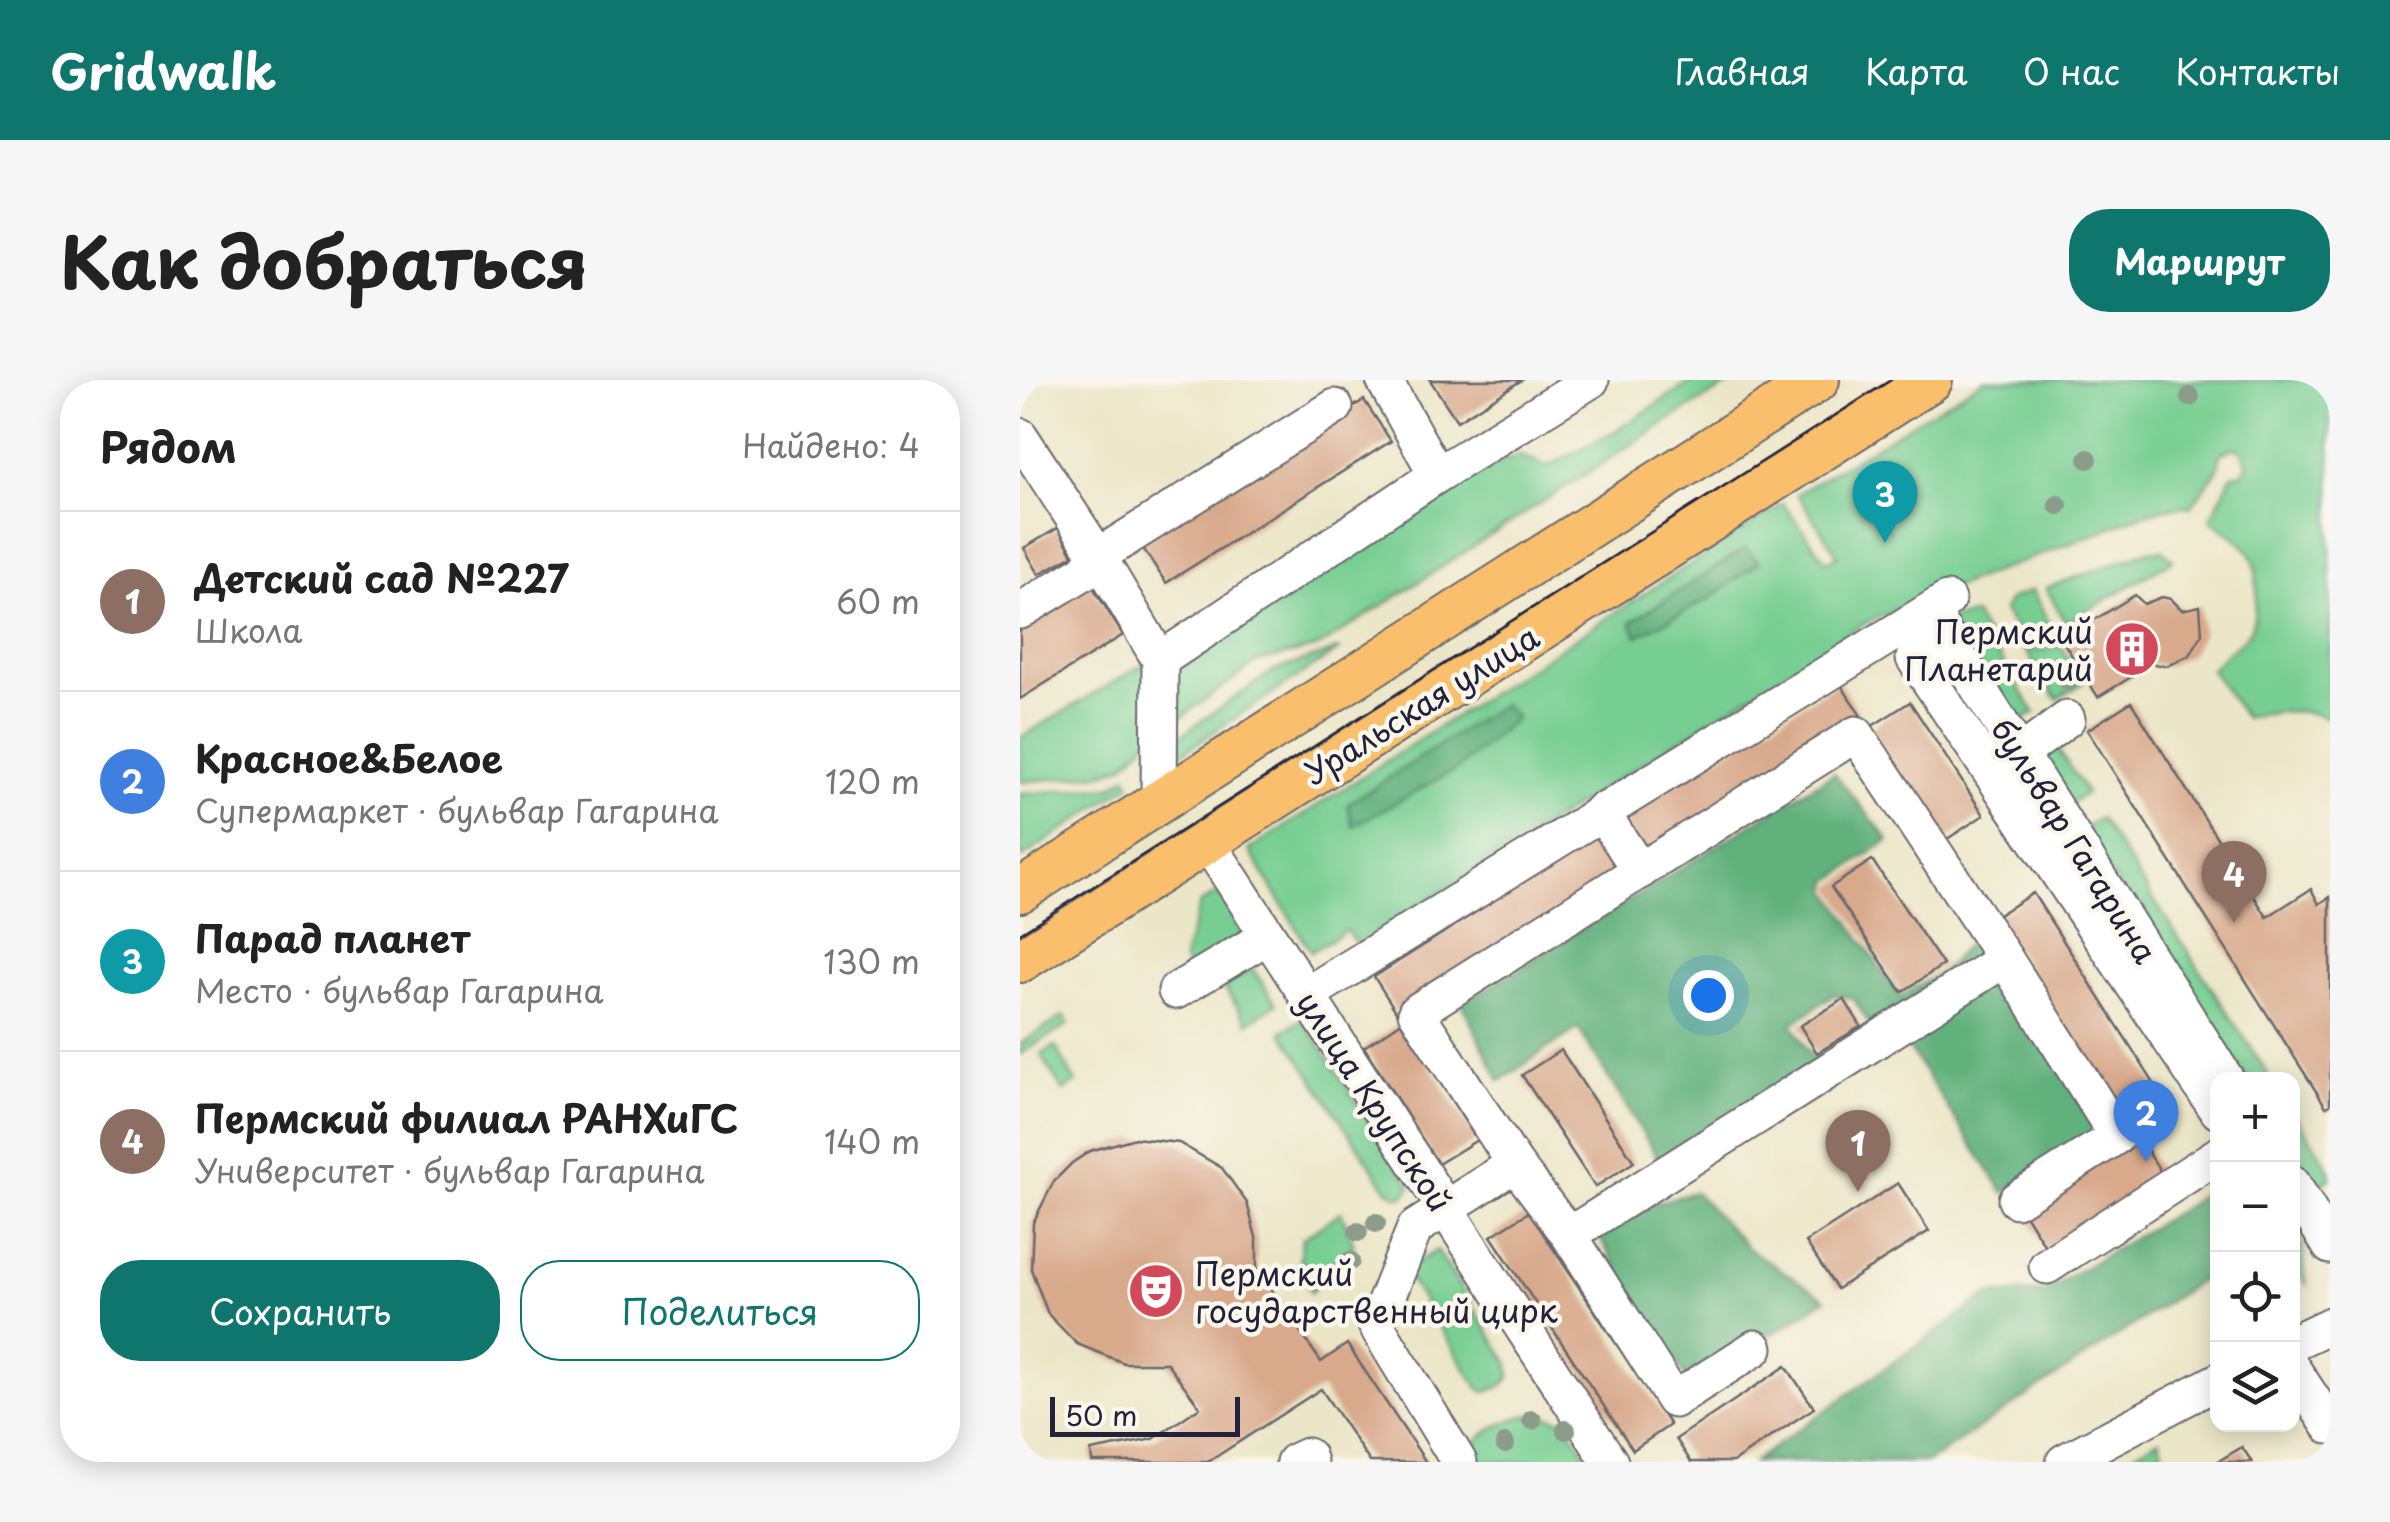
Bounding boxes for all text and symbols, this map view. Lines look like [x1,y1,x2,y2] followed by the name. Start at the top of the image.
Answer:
[50,34,276,106] text: Gridwalk
[1674,44,1810,97] text: Главная
[1865,44,1968,97] text: Карта
[2023,44,2120,97] text: О нас
[2175,44,2340,97] text: Контакты
[60,207,588,313] text: Как добраться
[2069,209,2330,312] button: Маршрут
[100,414,237,477] text: Рядом
[742,421,920,469] text: Найдено: 4
[1852,460,1918,543] pin: 3
[195,549,569,606] text: Детский сад №227
[125,577,140,625] text: 1
[836,577,920,625] text: 60 m
[195,606,302,654] text: Школа
[1904,607,2093,692] place label: Пермский Планетарий
[1294,612,1548,796] street label: Уральская улица
[2102,619,2162,679] building icon: Пермский Планетарий
[1980,708,2170,972] street label: бульвар Гагарина
[195,729,503,786] text: Красное&Белое
[121,757,144,805] text: 2
[825,757,920,805] text: 120 m
[195,786,719,834] text: Супермаркет · бульвар Гагарина
[2202,840,2266,923] pin: 4
[195,909,470,966] text: Парад планет
[122,937,143,985] text: 3
[823,937,920,985] text: 130 m
[195,966,604,1014] text: Место · бульвар Гагарина
[1683,970,1734,1021] your location
[1286,981,1464,1221] street label: улица Крупской
[2210,1072,2300,1432] map controls
[2210,1072,2300,1162] button: +
[2114,1080,2178,1162] pin: 2
[195,1089,738,1146] text: Пермский филиал РАНХиГС
[1826,1110,1890,1192] pin: 1
[122,1117,143,1165] text: 4
[824,1117,920,1165] text: 140 m
[195,1146,705,1194] text: Университет · бульвар Гагарина
[2210,1162,2300,1252] button: −
[1195,1249,1558,1334] place label: Пермский государственный цирк
[2210,1252,2300,1342] button: locate
[100,1260,500,1361] button: Сохранить
[520,1260,920,1361] button: Поделиться
[1126,1261,1186,1321] theatre icon: Пермский государственный цирк
[2210,1342,2300,1432] button: layers
[1050,1392,1240,1436] scale bar
[1065,1393,1138,1436] text: 50 m

